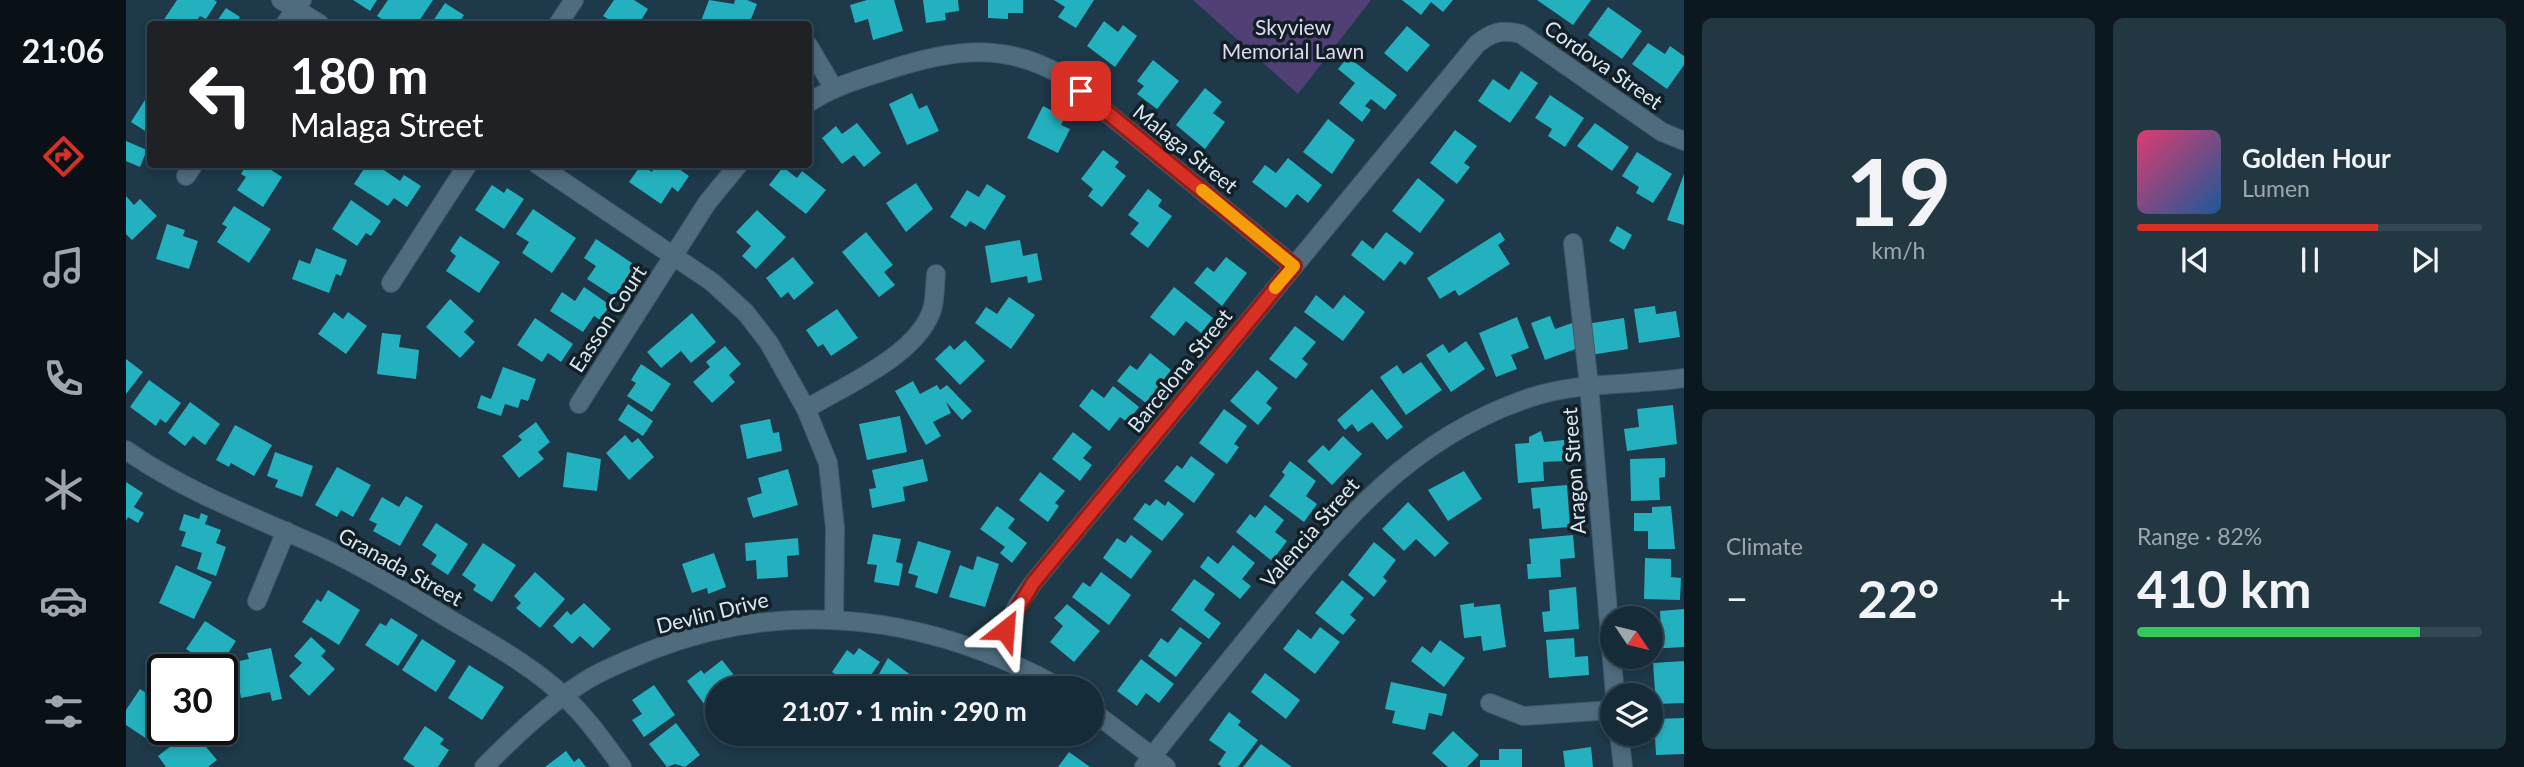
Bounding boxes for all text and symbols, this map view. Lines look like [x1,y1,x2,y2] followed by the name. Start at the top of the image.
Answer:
[1222,14,1364,63] park label: Skyview Memorial Lawn
[1540,14,1668,114] street label: Cordova Street
[22,31,104,70] text: 21:06
[290,46,428,104] text: 180 m
[175,49,266,140] icon: left
[1051,61,1111,121] pin
[1062,72,1100,110] icon: arrive
[1129,98,1244,198] street label: Malaga Street
[290,105,484,144] text: Malaga Street
[39,132,88,181] icon: directions
[1846,136,1951,245] text: 19
[2242,142,2391,174] text: Golden Hour
[2242,174,2310,202] text: Lumen
[1872,236,1925,264] text: km/h
[2176,241,2214,279] icon: previous
[2291,241,2329,279] icon: pause
[2406,241,2444,279] icon: next
[39,243,88,292] icon: music
[563,260,651,376] street label: Easson Court
[1122,303,1237,437] street label: Barcelona Street
[39,354,88,403] icon: phone
[1556,406,1590,535] street label: Aragon Street
[39,465,88,514] icon: climate
[1255,472,1364,592] street label: Valencia Street
[335,522,468,611] street label: Granada Street
[2137,522,2262,550] text: Range · 82%
[1726,532,1803,560] text: Climate
[2137,557,2311,619] text: 410 km
[1858,567,1939,629] text: 22°
[1726,575,1748,621] text: −
[2049,575,2071,621] text: +
[39,576,88,625] icon: car
[653,586,771,638] street label: Devlin Drive
[968,593,1042,667] position arrow
[1600,606,1662,668] north arrow
[1600,606,1663,746] map controls
[147,654,238,745] speed limit sign: 30
[1600,683,1663,746] button: layers
[39,687,88,736] icon: filters
[782,695,1027,727] text: 21:07 · 1 min · 290 m

